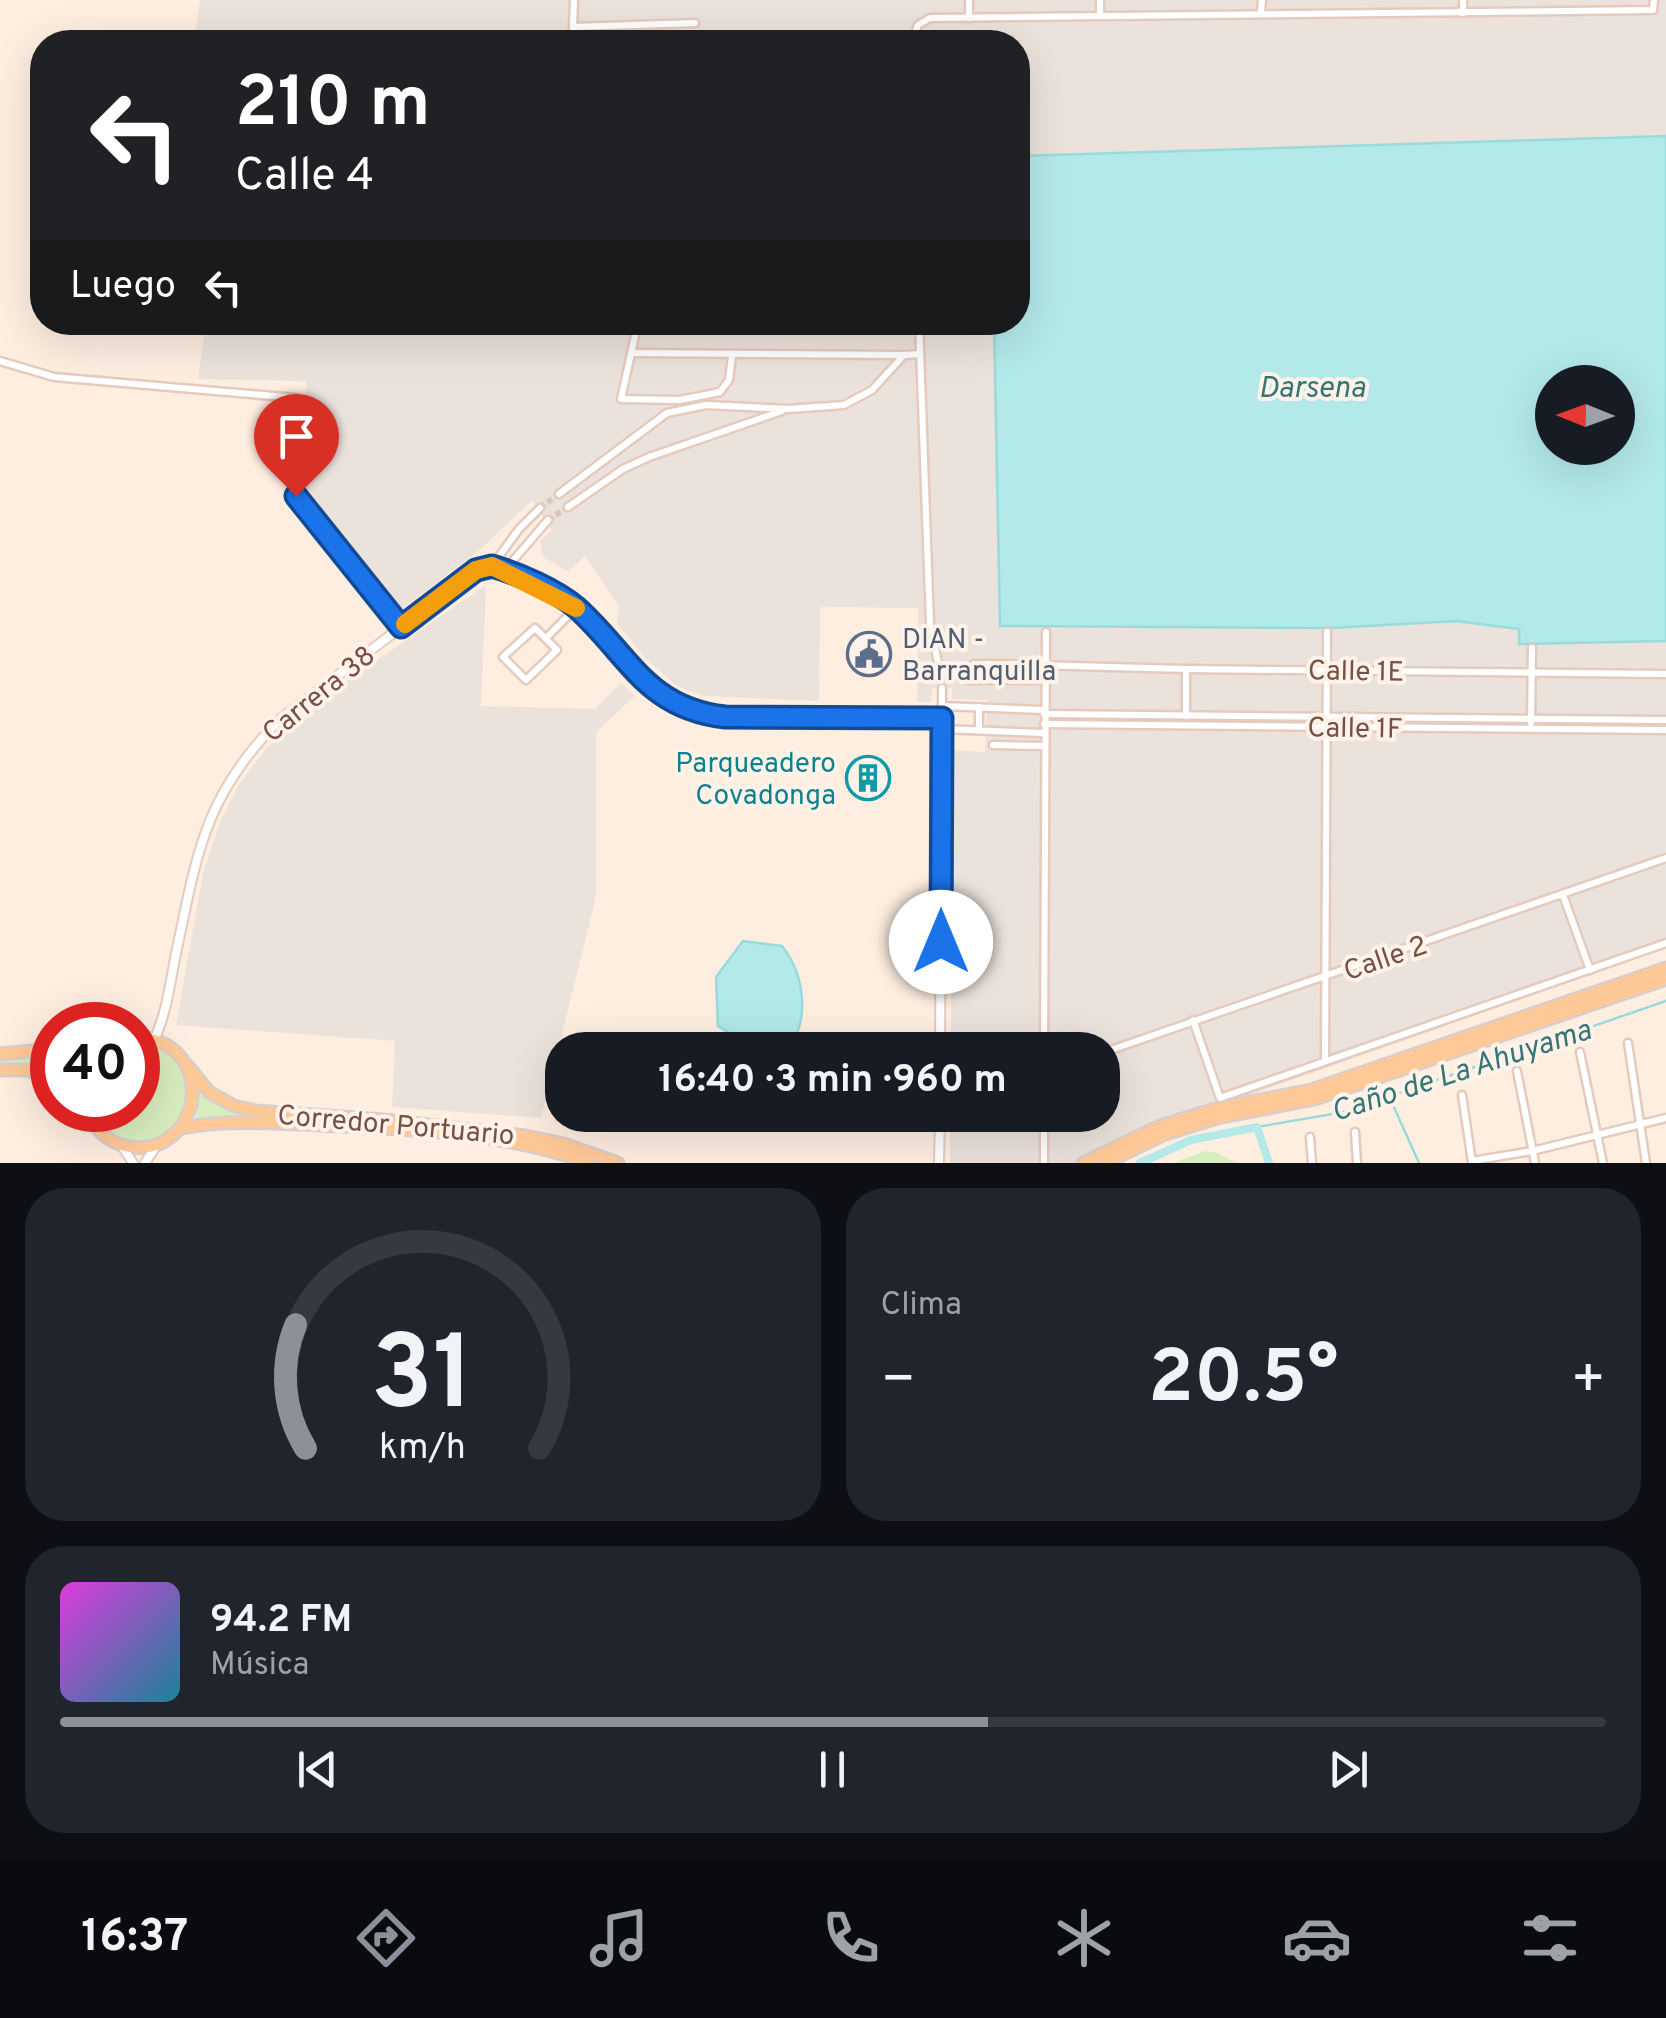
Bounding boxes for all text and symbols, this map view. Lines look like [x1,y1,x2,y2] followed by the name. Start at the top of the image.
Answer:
[235,62,431,151] text: 210 m
[70,70,200,200] icon: left
[235,149,374,206] text: Calle 4
[196,260,251,315] icon: left
[70,263,176,312] text: Luego
[1535,365,1635,465] north arrow
[1535,365,1635,465] map controls
[1259,371,1366,408] water label: Darsena
[254,394,339,497] pin
[269,409,324,464] icon: arrive
[902,623,1056,691] place label: DIAN - Barranquilla
[846,631,892,677] public building icon: DIAN - Barranquilla
[256,639,384,752] street label: Carrera 38
[1308,654,1404,692] street label: Calle 1E
[1307,711,1403,749] street label: Calle 1F
[675,747,836,815] place label: Parqueadero Covadonga
[845,755,891,801] building icon: Parqueadero Covadonga
[889,890,993,994] position arrow
[1339,929,1433,991] street label: Calle 2
[30,1002,160,1132] speed limit sign: 40
[1327,1013,1597,1132] water label: Caño de La Ahuyama
[658,1057,1007,1106] text: 16:40 · 3 min · 960 m
[276,1099,516,1155] street label: Corredor Portuario
[881,1286,962,1326] text: Clima
[371,1314,475,1446] text: 31
[1148,1334,1338,1429] text: 20.5°
[881,1347,916,1417] text: −
[1571,1347,1606,1417] text: +
[379,1426,466,1472] text: km/h
[210,1597,352,1646] text: 94.2 FM
[210,1646,309,1686] text: Música
[290,1742,345,1797] icon: previous
[805,1742,860,1797] icon: pause
[1321,1742,1376,1797] icon: next
[351,1903,421,1973] icon: directions
[584,1903,654,1973] icon: music
[816,1903,886,1973] icon: phone
[1049,1903,1119,1973] icon: climate
[1282,1903,1352,1973] icon: car
[1515,1903,1585,1973] icon: filters
[81,1910,188,1967] text: 16:37

